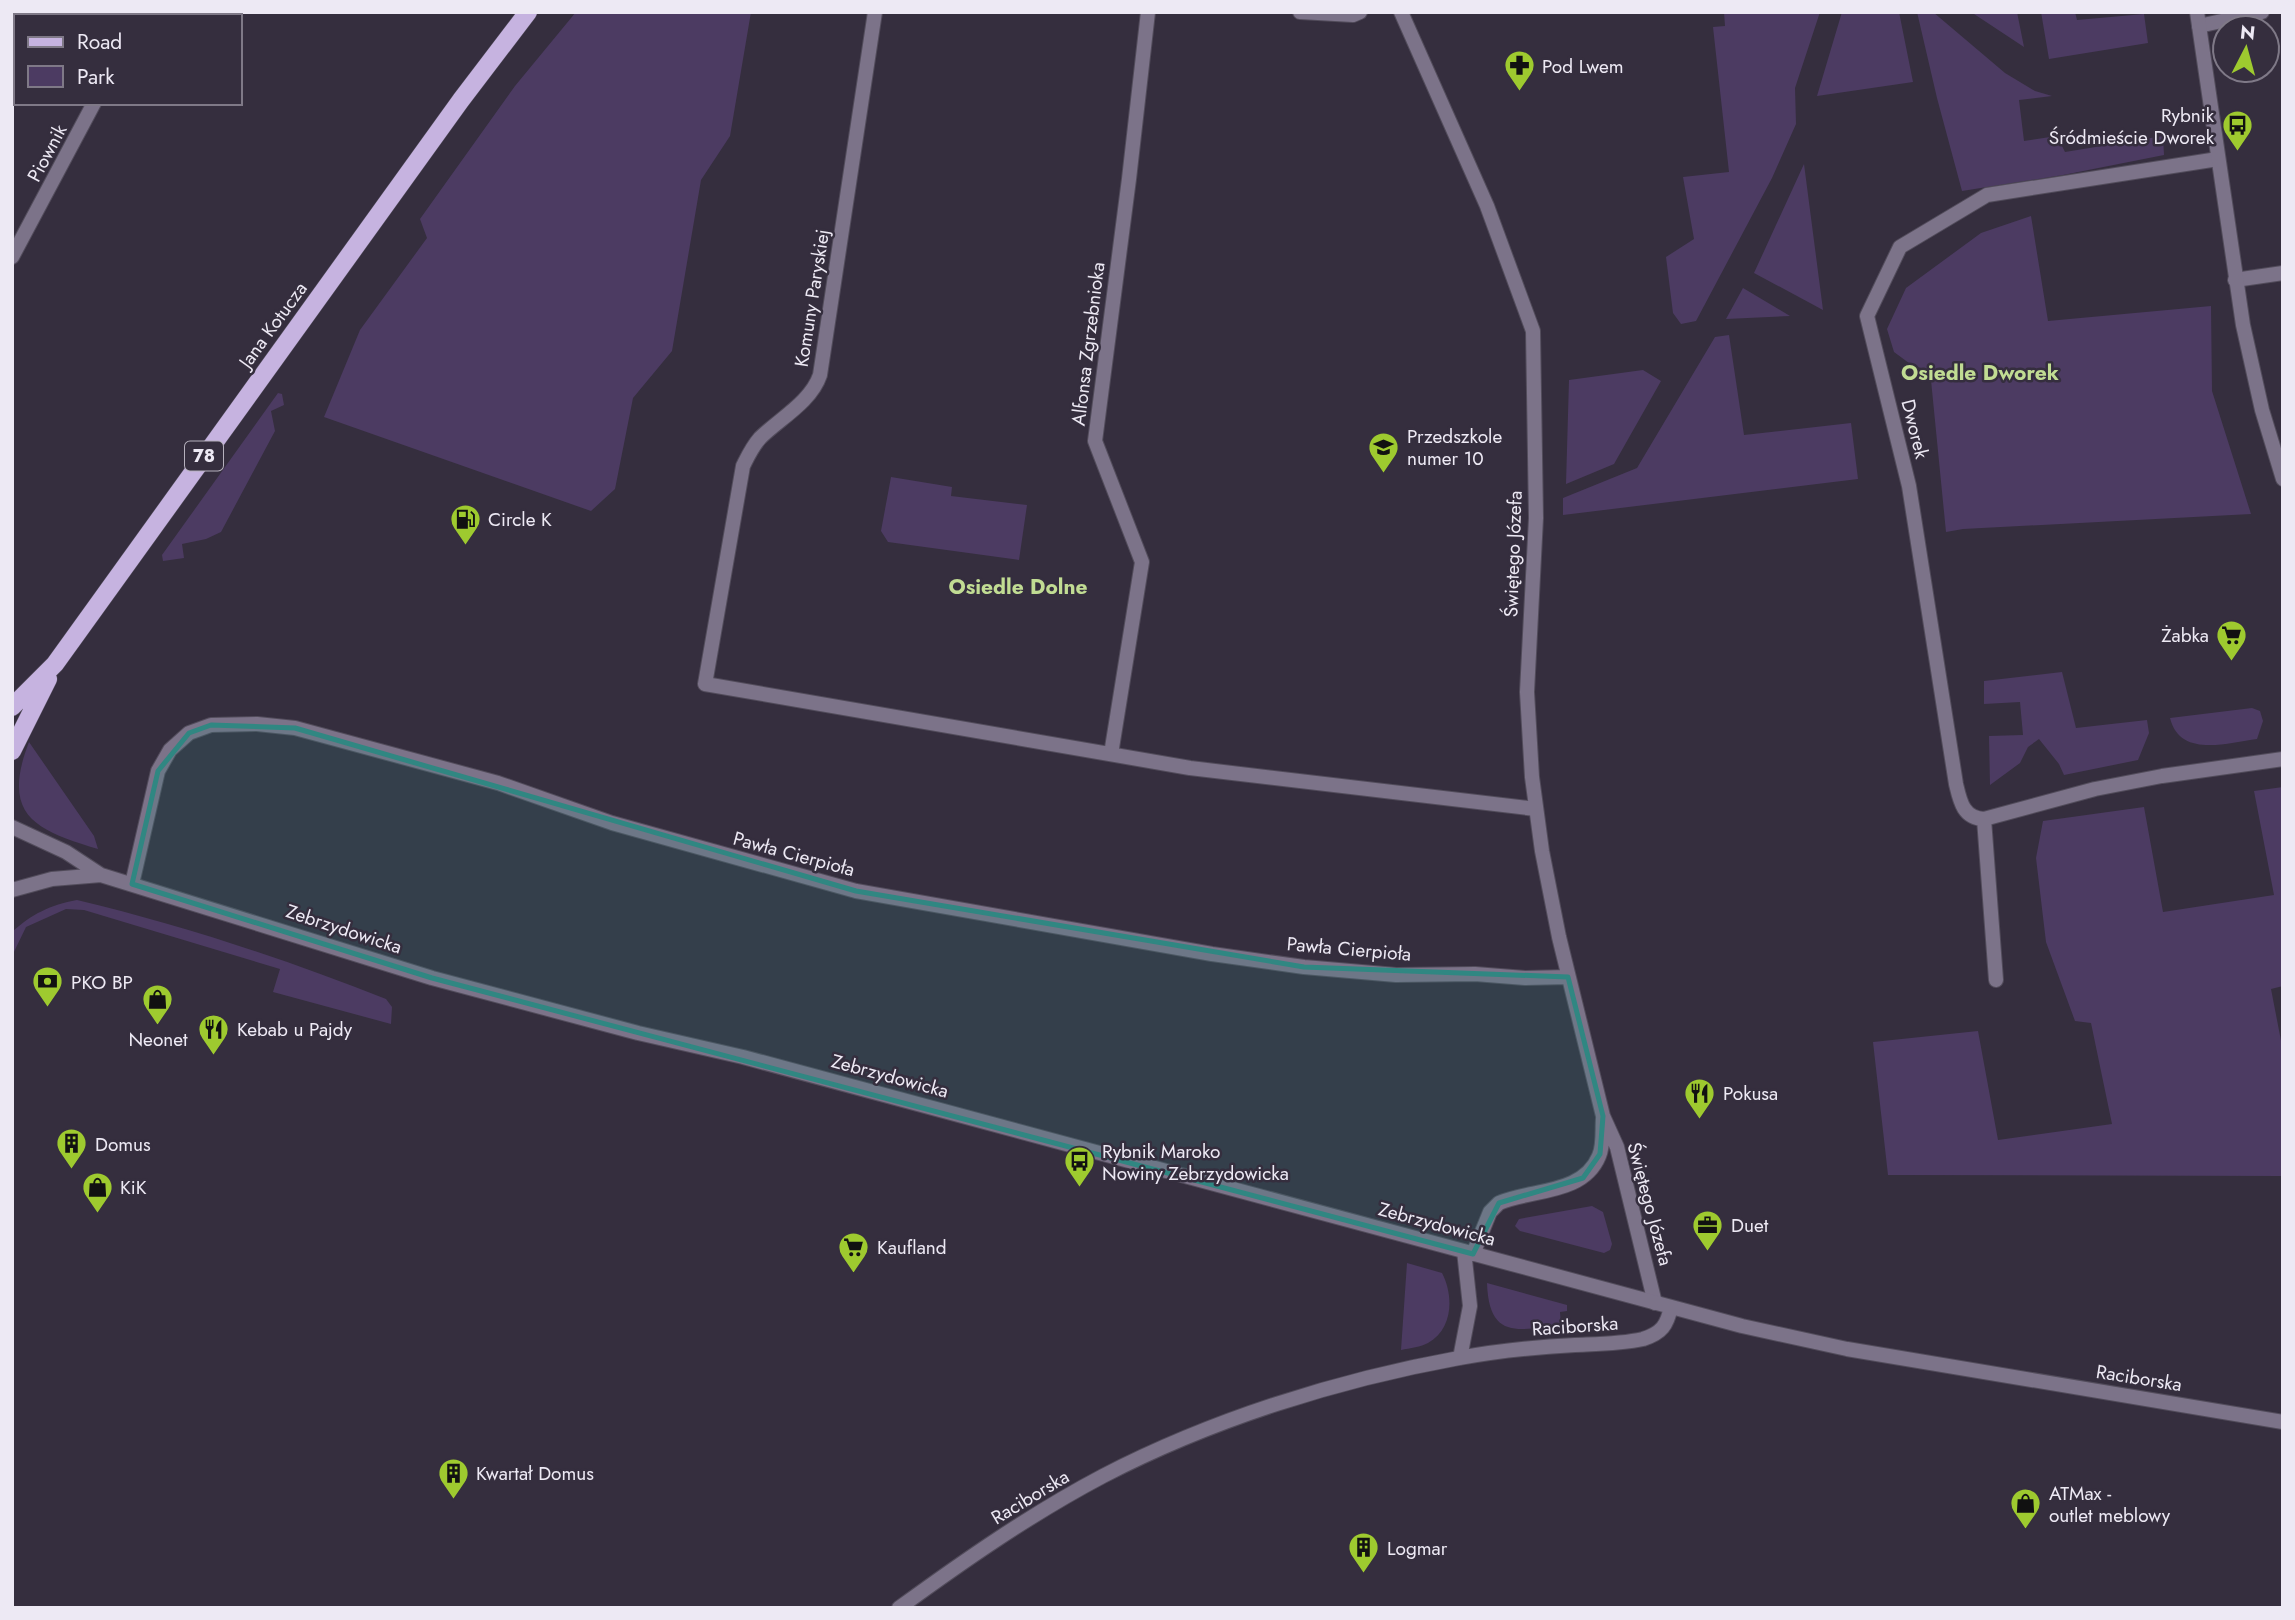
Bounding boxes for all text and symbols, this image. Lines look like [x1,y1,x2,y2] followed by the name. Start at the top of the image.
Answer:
[14,14,242,105] legend
[2211,14,2281,84] north arrow
[2239,18,2257,47] text: N
[77,27,122,57] text: Road
[1502,49,1536,93] pharmacy icon: Pod Lwem
[1542,53,1624,80] place label: Pod Lwem
[77,62,115,92] text: Park
[2049,102,2215,151] place label: Rybnik Śródmieście Dworek
[2220,109,2254,153] bus stop icon: Rybnik Śródmieście Dworek
[21,119,74,187] street label: Piownik
[788,227,836,369] street label: Komuny Paryskiej
[1065,261,1111,427] street label: Alfonsa Zgrzebnioka
[231,276,313,376] street label: Jana Kotucza
[1901,358,2059,388] district label: Osiedle Dworek
[1895,396,1936,462] street label: Dworek
[1407,423,1502,472] place label: Przedszkole numer 10
[1367,430,1401,474] school or university icon: Przedszkole numer 10
[185,442,223,470] road number: 78
[1497,490,1529,618] street label: Świętego Józefa
[448,502,482,546] fuel station icon: Circle K
[488,506,552,533] place label: Circle K
[948,572,1088,602] district label: Osiedle Dolne
[2215,618,2249,662] supermarket icon: Żabka
[2161,622,2209,649] place label: Żabka
[730,825,858,883] street label: Pawła Cierpioła
[283,898,405,960] street label: Zebrzydowicka
[1286,930,1412,968] street label: Pawła Cierpioła
[31,965,65,1009] bank icon: PKO BP
[71,969,133,996] place label: PKO BP
[141,983,175,1027] shop icon: Neonet
[197,1012,231,1056] restaurant icon: Kebab u Pajdy
[237,1016,353,1043] place label: Kebab u Pajdy
[128,1026,188,1053] place label: Neonet
[828,1047,952,1105] street label: Zebrzydowicka
[1683,1076,1717,1120] restaurant icon: Pokusa
[1723,1080,1778,1107] place label: Pokusa
[55,1127,89,1171] building icon: Domus
[95,1131,151,1158] place label: Domus
[1102,1138,1289,1187] place label: Rybnik Maroko Nowiny Zebrzydowicka
[1621,1139,1679,1269] street label: Świętego Józefa
[1062,1145,1096,1189] bus stop icon: Rybnik Maroko Nowiny Zebrzydowicka
[80,1170,114,1214] shop icon: KiK
[120,1174,147,1201] place label: KiK
[1375,1195,1499,1253] street label: Zebrzydowicka
[1691,1208,1725,1252] office icon: Duet
[1731,1212,1769,1239] place label: Duet
[837,1230,871,1274] supermarket icon: Kaufland
[877,1234,947,1261] place label: Kaufland
[1531,1310,1619,1342] street label: Raciborska
[2094,1358,2184,1398] street label: Raciborska
[436,1456,470,1500] building icon: Kwartał Domus
[476,1460,594,1487] place label: Kwartał Domus
[986,1463,1074,1531] street label: Raciborska
[2049,1480,2171,1529] place label: ATMax - outlet meblowy
[2009,1487,2043,1531] shop icon: ATMax - outlet meblowy
[1347,1531,1381,1575] building icon: Logmar
[1387,1535,1448,1562] place label: Logmar

